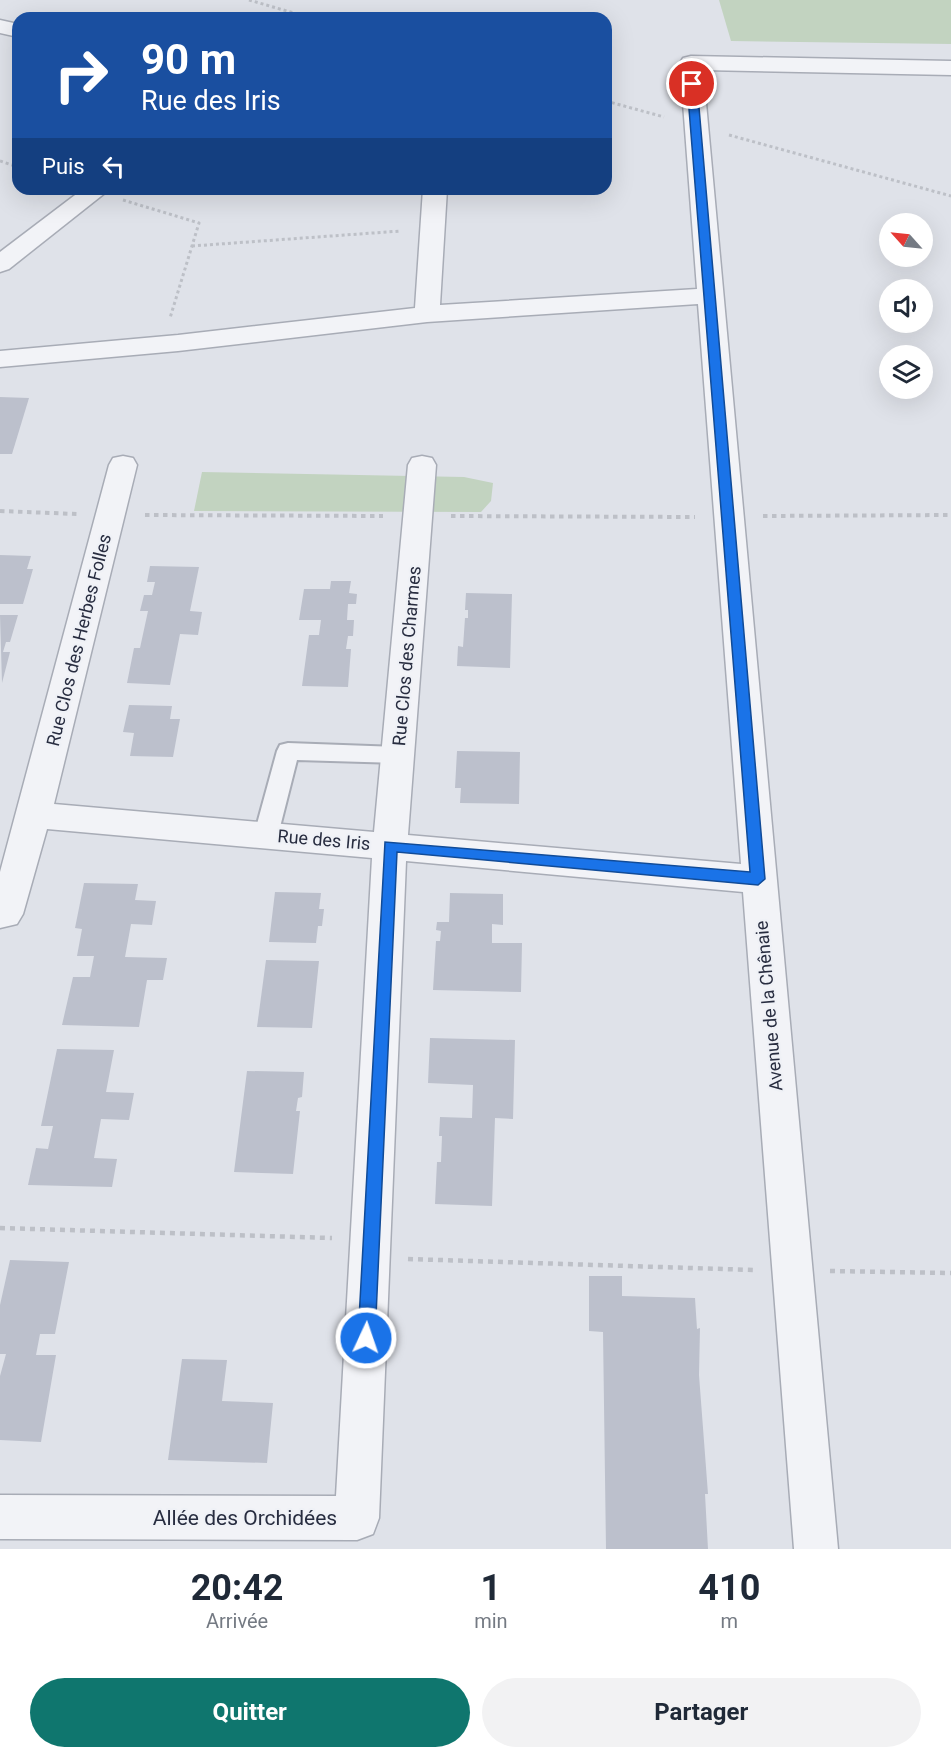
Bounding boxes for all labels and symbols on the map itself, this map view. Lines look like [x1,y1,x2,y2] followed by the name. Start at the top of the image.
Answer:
[666,58,717,109] pin
[879,213,933,267] north arrow
[42,532,115,748] street label: Rue Clos des Herbes Folles
[388,565,425,747] street label: Rue Clos des Charmes
[277,825,371,854] street label: Rue des Iris
[751,920,786,1092] street label: Avenue de la Chênaie
[334,1306,398,1370] position arrow
[153,1506,337,1530] street label: Allée des Orchidées

